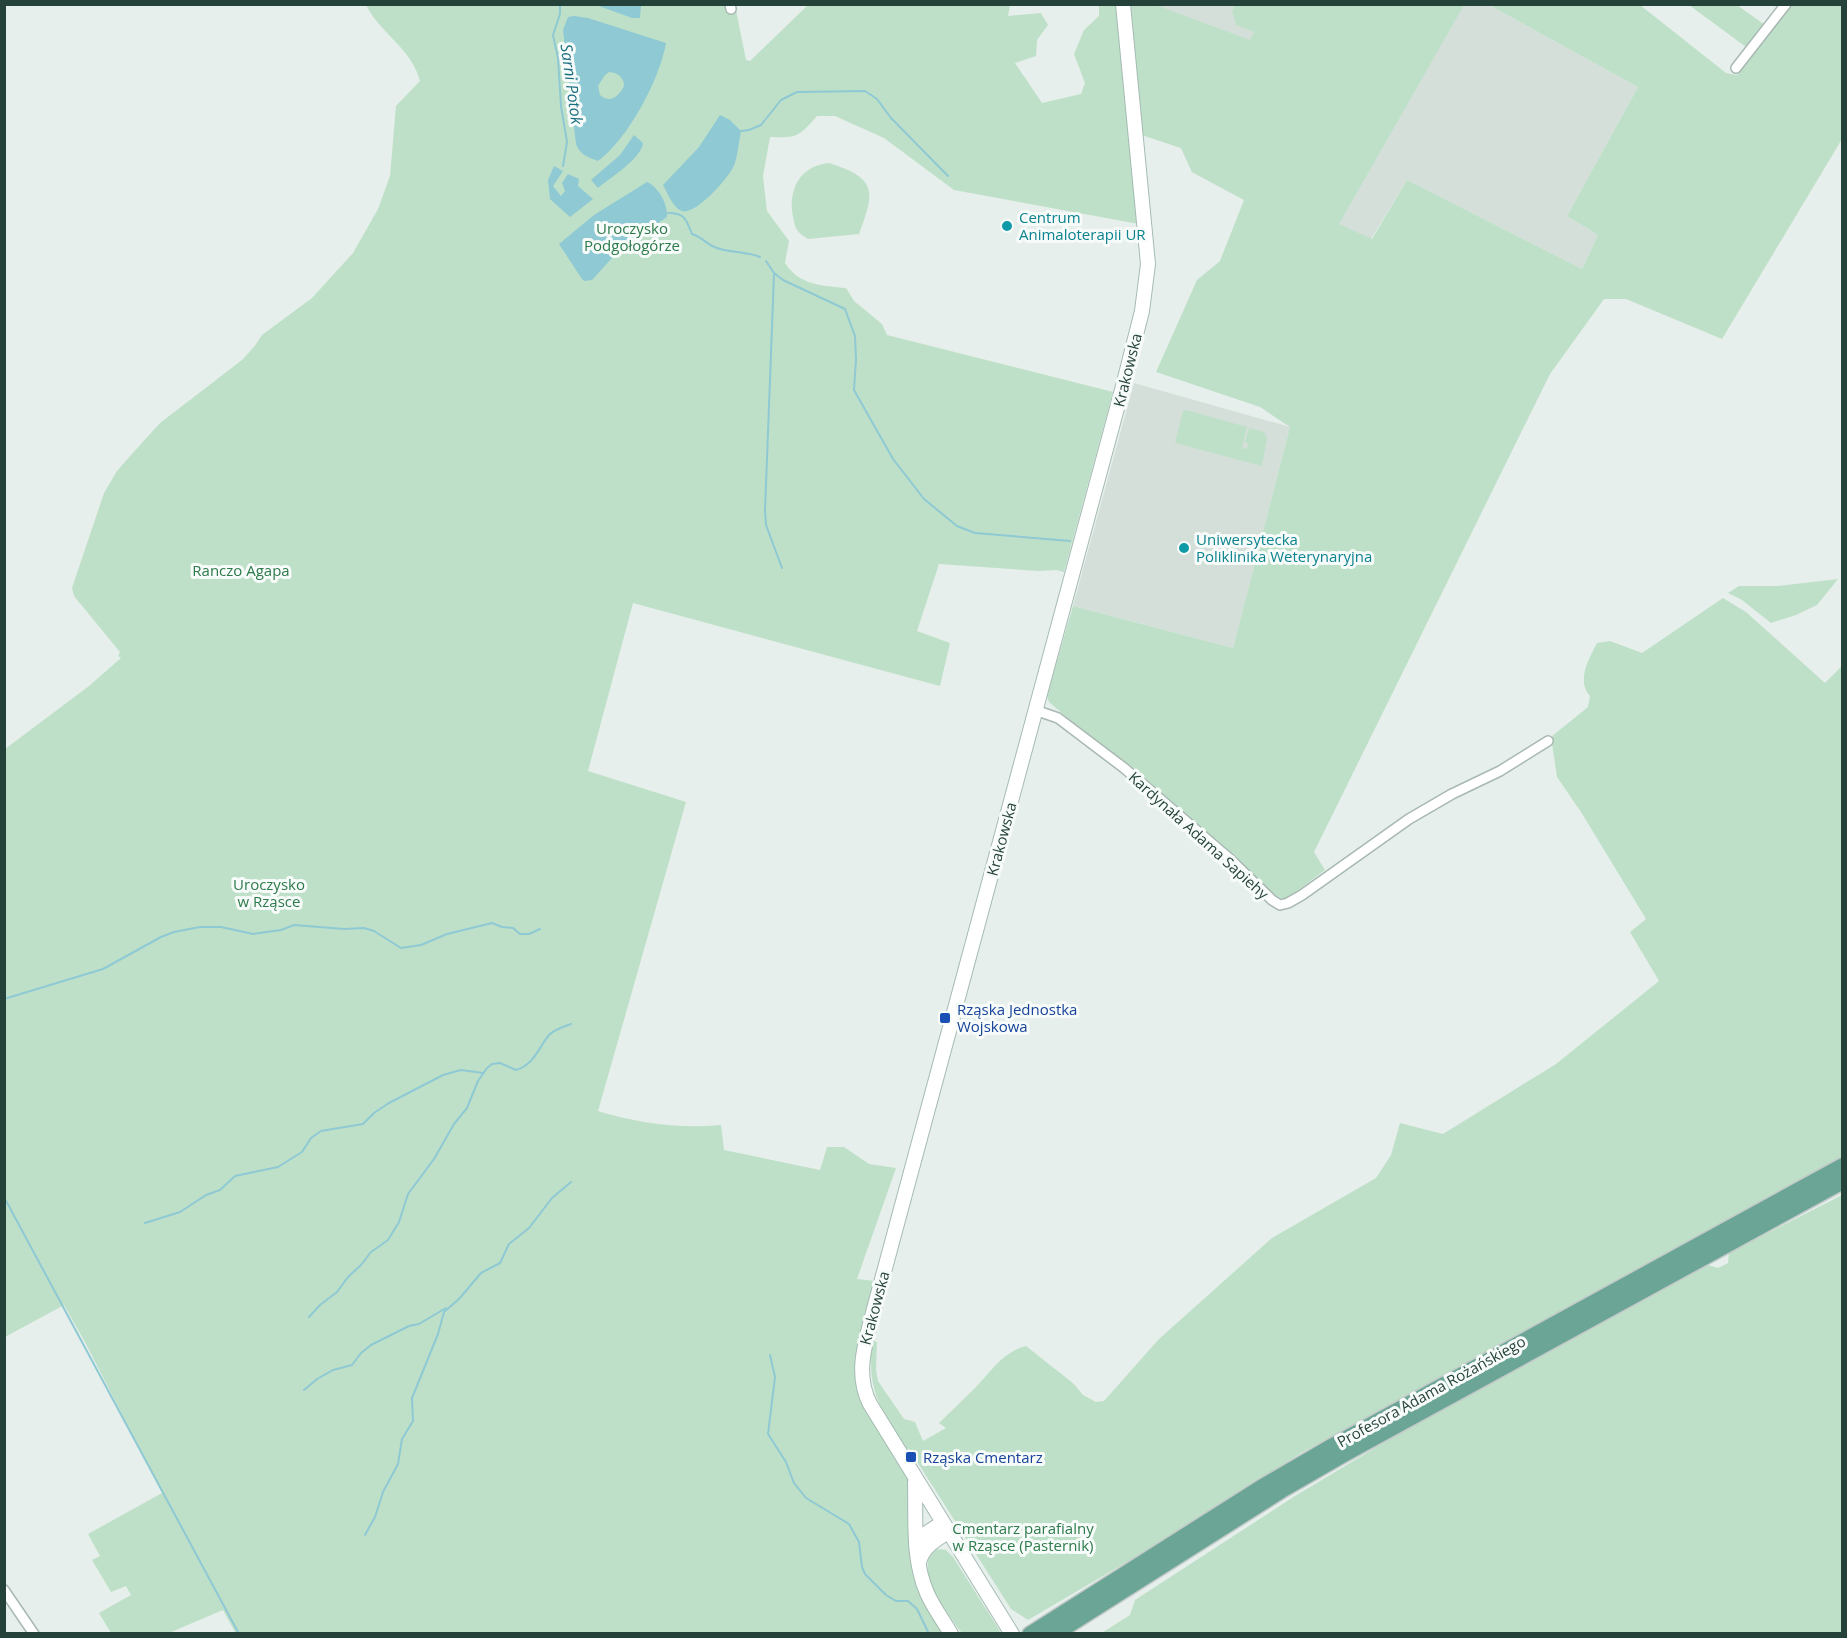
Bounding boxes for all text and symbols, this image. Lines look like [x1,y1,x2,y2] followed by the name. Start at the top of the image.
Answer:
[555,42,589,127] water label: Sarni Potok
[1019,207,1146,244] place label: Centrum Animaloterapii UR
[584,218,680,255] park label: Uroczysko Podgołogórze
[1000,219,1014,233] marker: Centrum Animaloterapii UR
[1108,331,1146,409] street label: Krakowska
[1196,529,1372,566] place label: Uniwersytecka Poliklinika Weterynaryjna
[1177,541,1191,555] marker: Uniwersytecka Poliklinika Weterynaryjna
[192,560,290,580] park label: Ranczo Agapa
[1125,767,1274,904] street label: Kardynała Adama Sapiehy
[982,800,1020,878] street label: Krakowska
[233,874,305,911] park label: Uroczysko w Rząsce
[957,999,1077,1036] place label: Rząska Jednostka Wojskowa
[938,1011,952,1025] marker: Rząska Jednostka Wojskowa
[855,1269,893,1347] street label: Krakowska
[1333,1331,1529,1451] street label: Profesora Adama Rożańskiego
[923,1447,1043,1467] place label: Rząska Cmentarz
[904,1450,918,1464] marker: Rząska Cmentarz
[952,1518,1094,1555] park label: Cmentarz parafialny w Rząsce (Pasternik)

